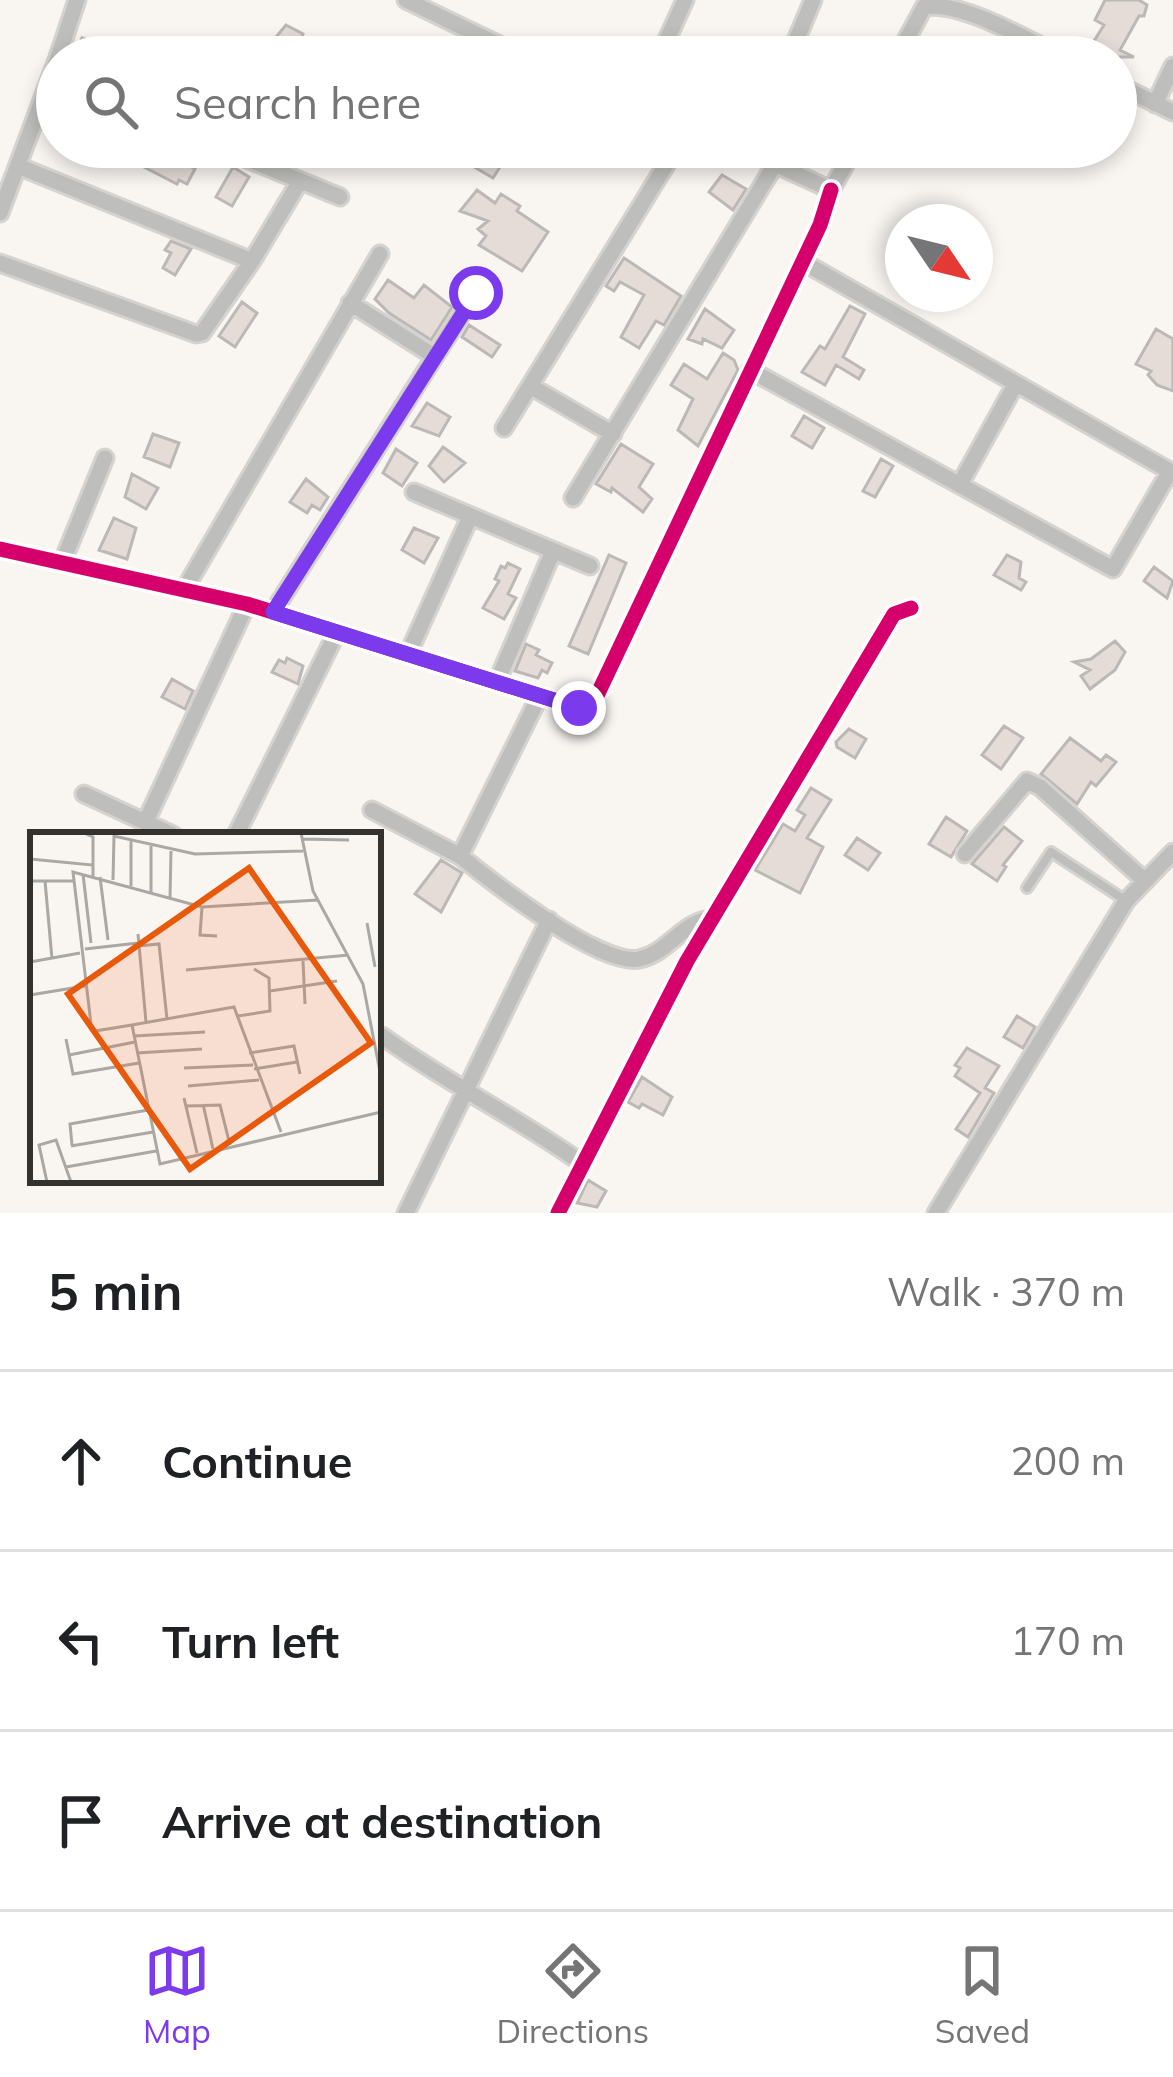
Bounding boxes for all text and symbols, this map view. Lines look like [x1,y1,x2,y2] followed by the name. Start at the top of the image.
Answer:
[36,36,1137,168] search box
[78,69,144,135] icon: search
[174,74,421,130] text: Search here
[885,204,993,312] north arrow
[449,266,503,320] route start
[552,681,606,735] route end
[30,832,381,1183] inset map
[48,1259,183,1323] text: 5 min
[887,1267,1125,1316] text: Walk · 370 m
[48,1428,114,1494] icon: ahead
[162,1433,352,1489] text: Continue
[1010,1436,1125,1485] text: 200 m
[48,1608,114,1674] icon: left
[162,1613,339,1669] text: Turn left
[1010,1616,1125,1665] text: 170 m
[48,1788,114,1854] icon: arrive
[162,1793,602,1849] text: Arrive at destination
[143,1938,211,2051] tab: Map
[497,1938,649,2051] tab: Directions
[935,1938,1030,2051] tab: Saved

